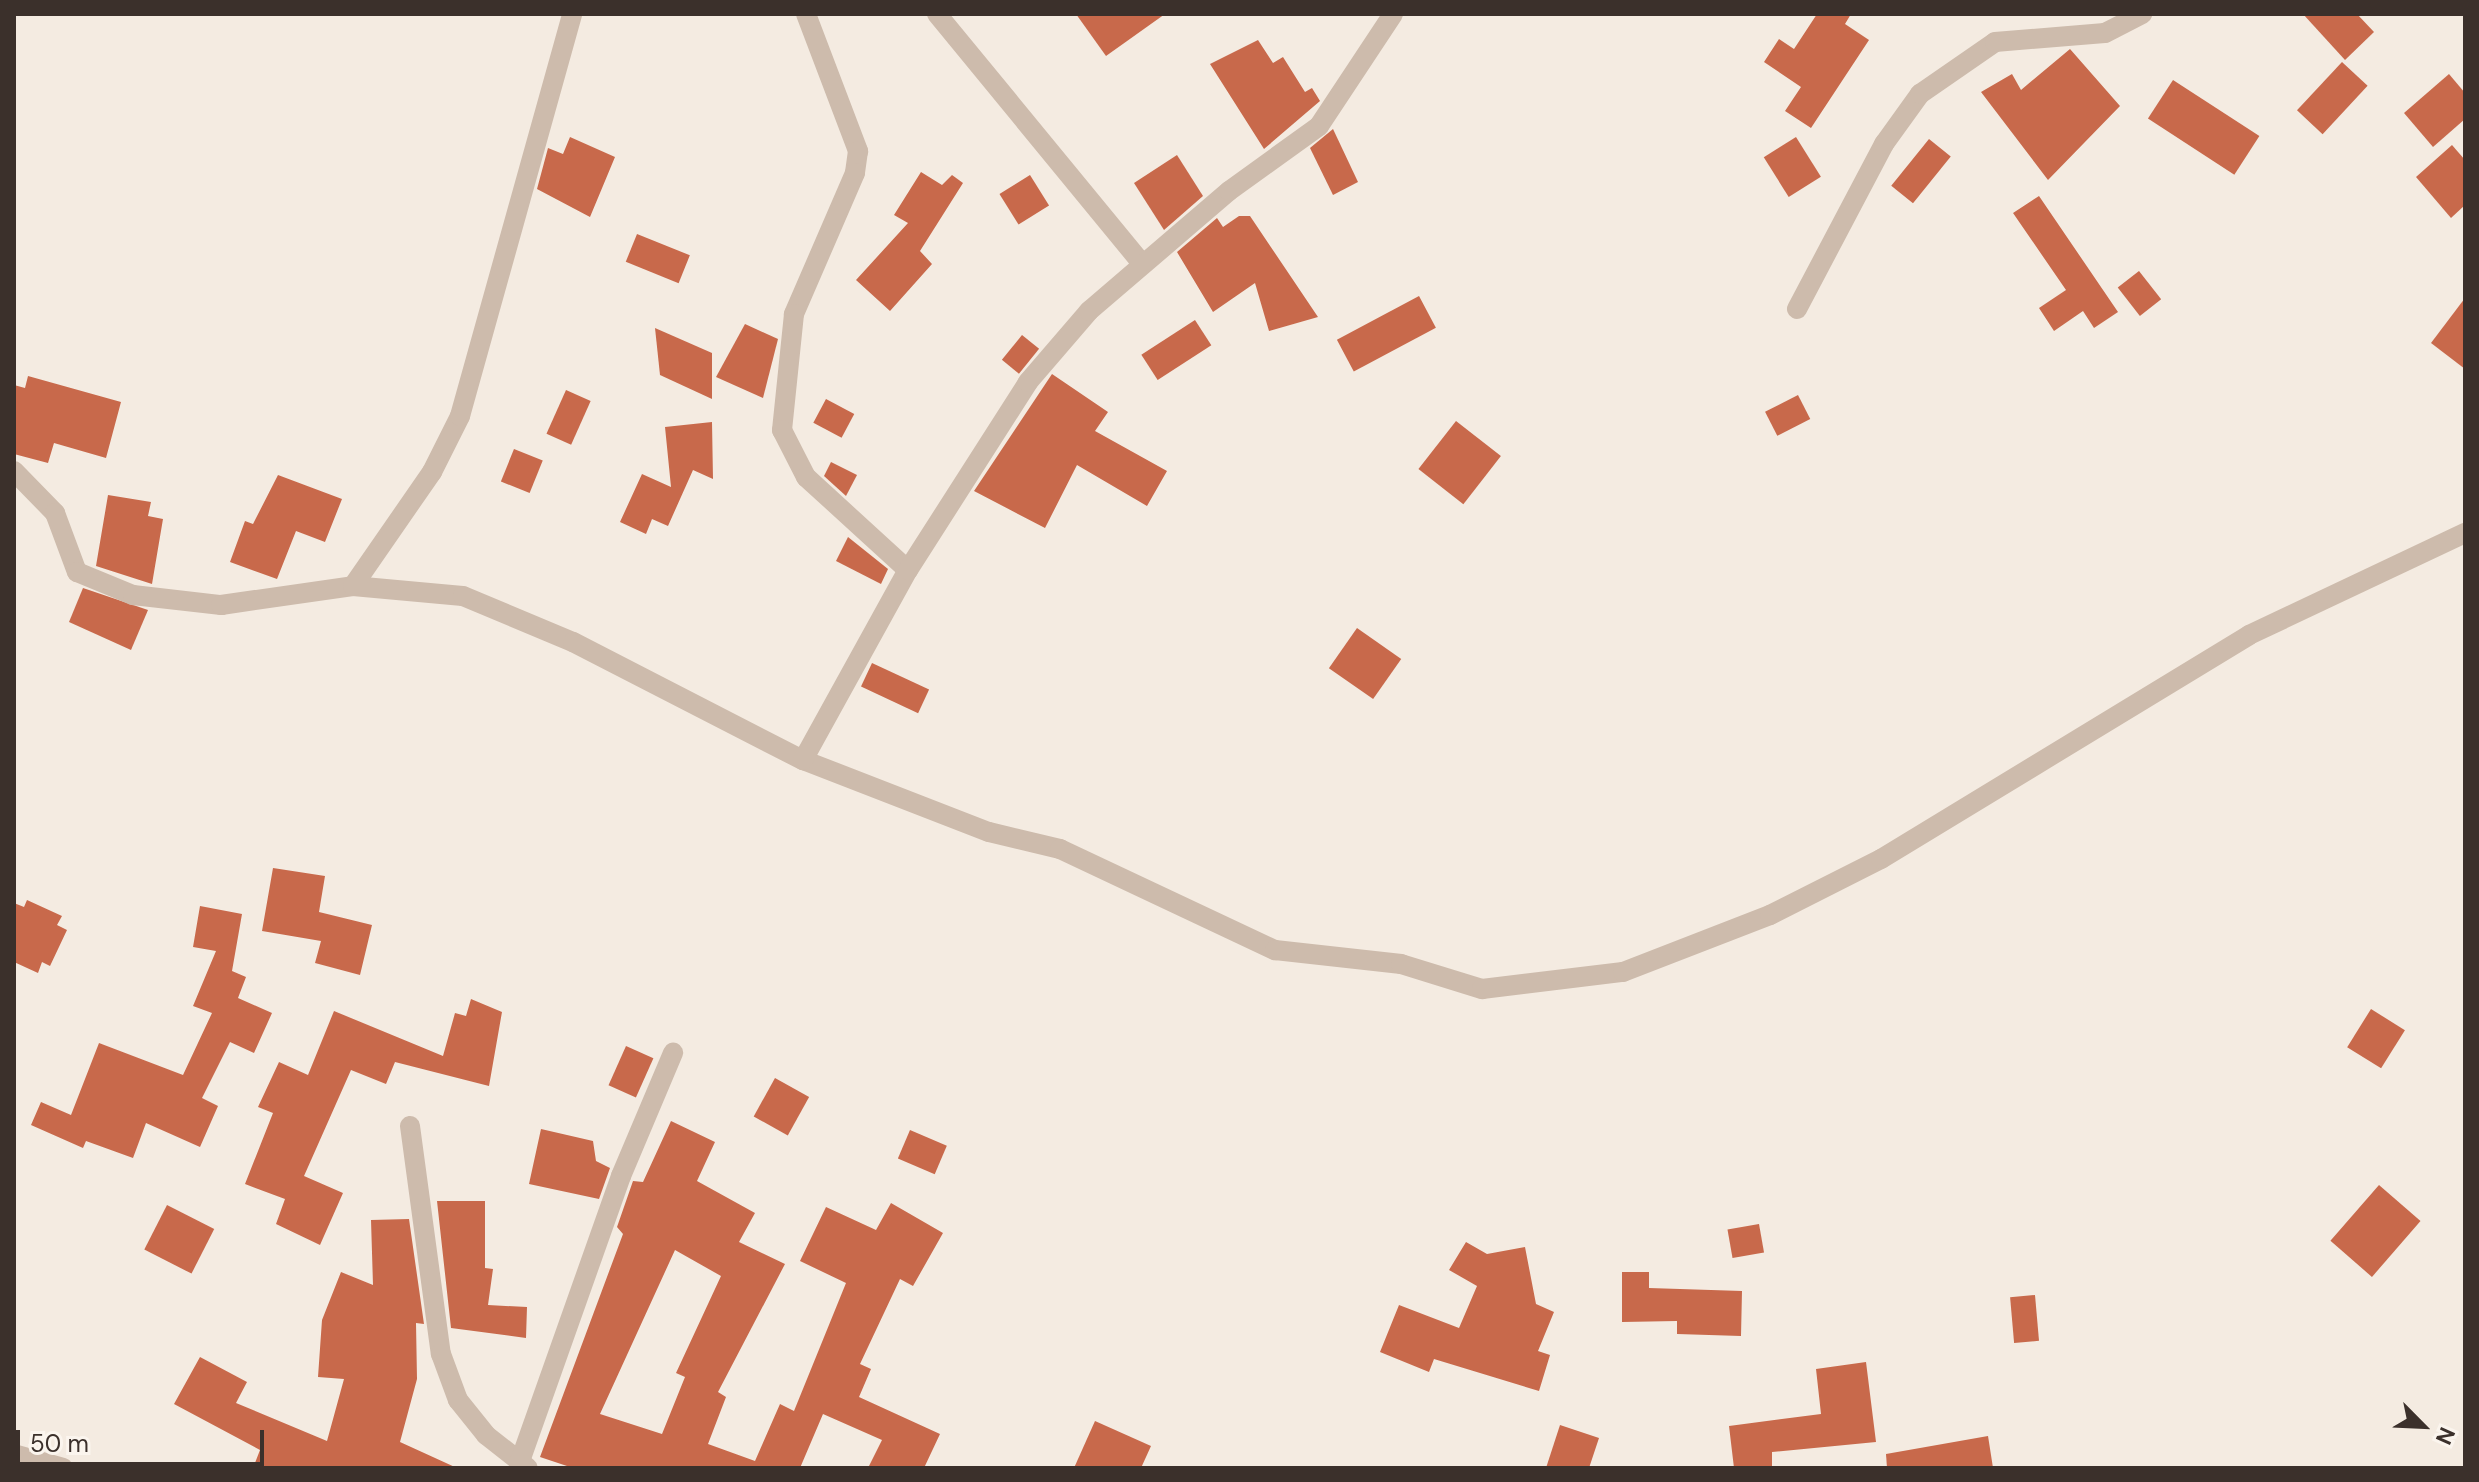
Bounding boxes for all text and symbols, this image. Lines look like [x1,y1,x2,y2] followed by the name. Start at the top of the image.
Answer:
[2383,1386,2463,1466] north arrow
[20,1414,268,1464] scale bar
[2429,1423,2462,1449] text: N
[30,1428,89,1459] text: 50 m

